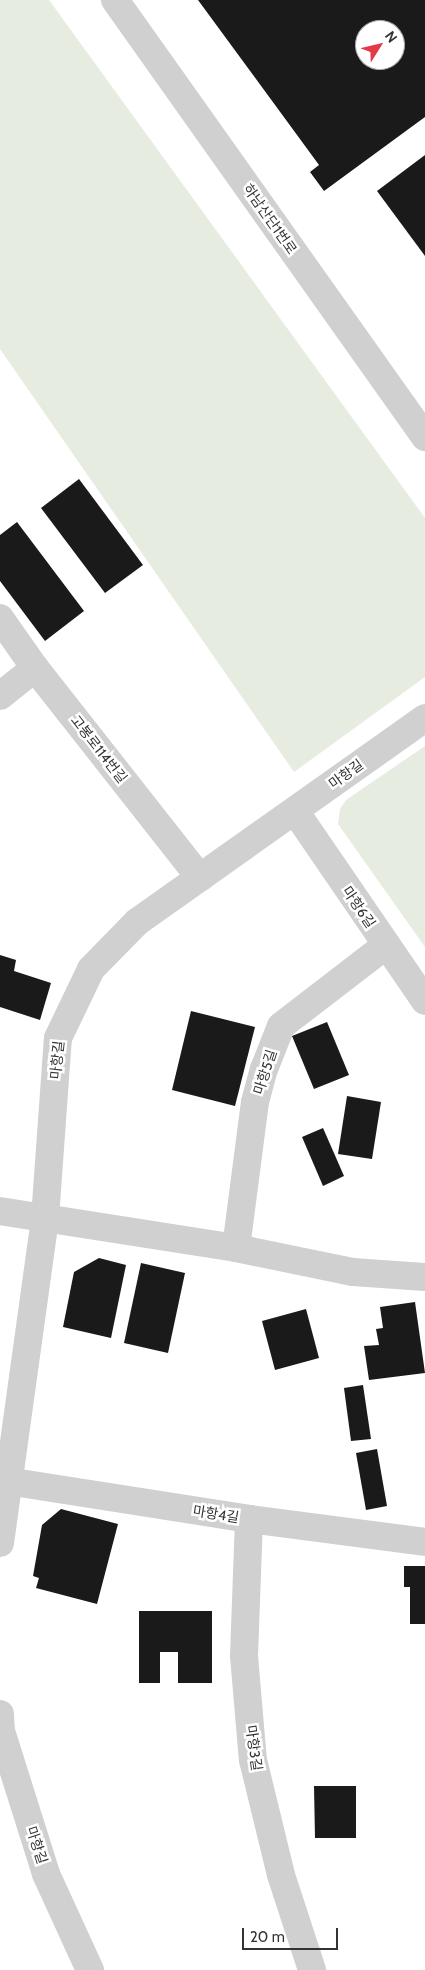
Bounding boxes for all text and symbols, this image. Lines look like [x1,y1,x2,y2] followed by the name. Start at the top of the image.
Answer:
[355,20,405,70] north arrow
[381,27,402,46] text: N
[240,181,300,257] street label: 하남산단1번로
[67,712,131,786] street label: 고봉로114번길
[325,756,367,792] street label: 마항길
[339,883,379,931] street label: 마항6길
[47,1040,67,1080] street label: 마항길
[250,1047,280,1097] street label: 마항5길
[192,1502,240,1526] street label: 마항4길
[242,1724,266,1772] street label: 마항3길
[23,1824,51,1866] street label: 마항길
[245,1918,341,1950] scale bar
[250,1928,285,1946] text: 20 m

